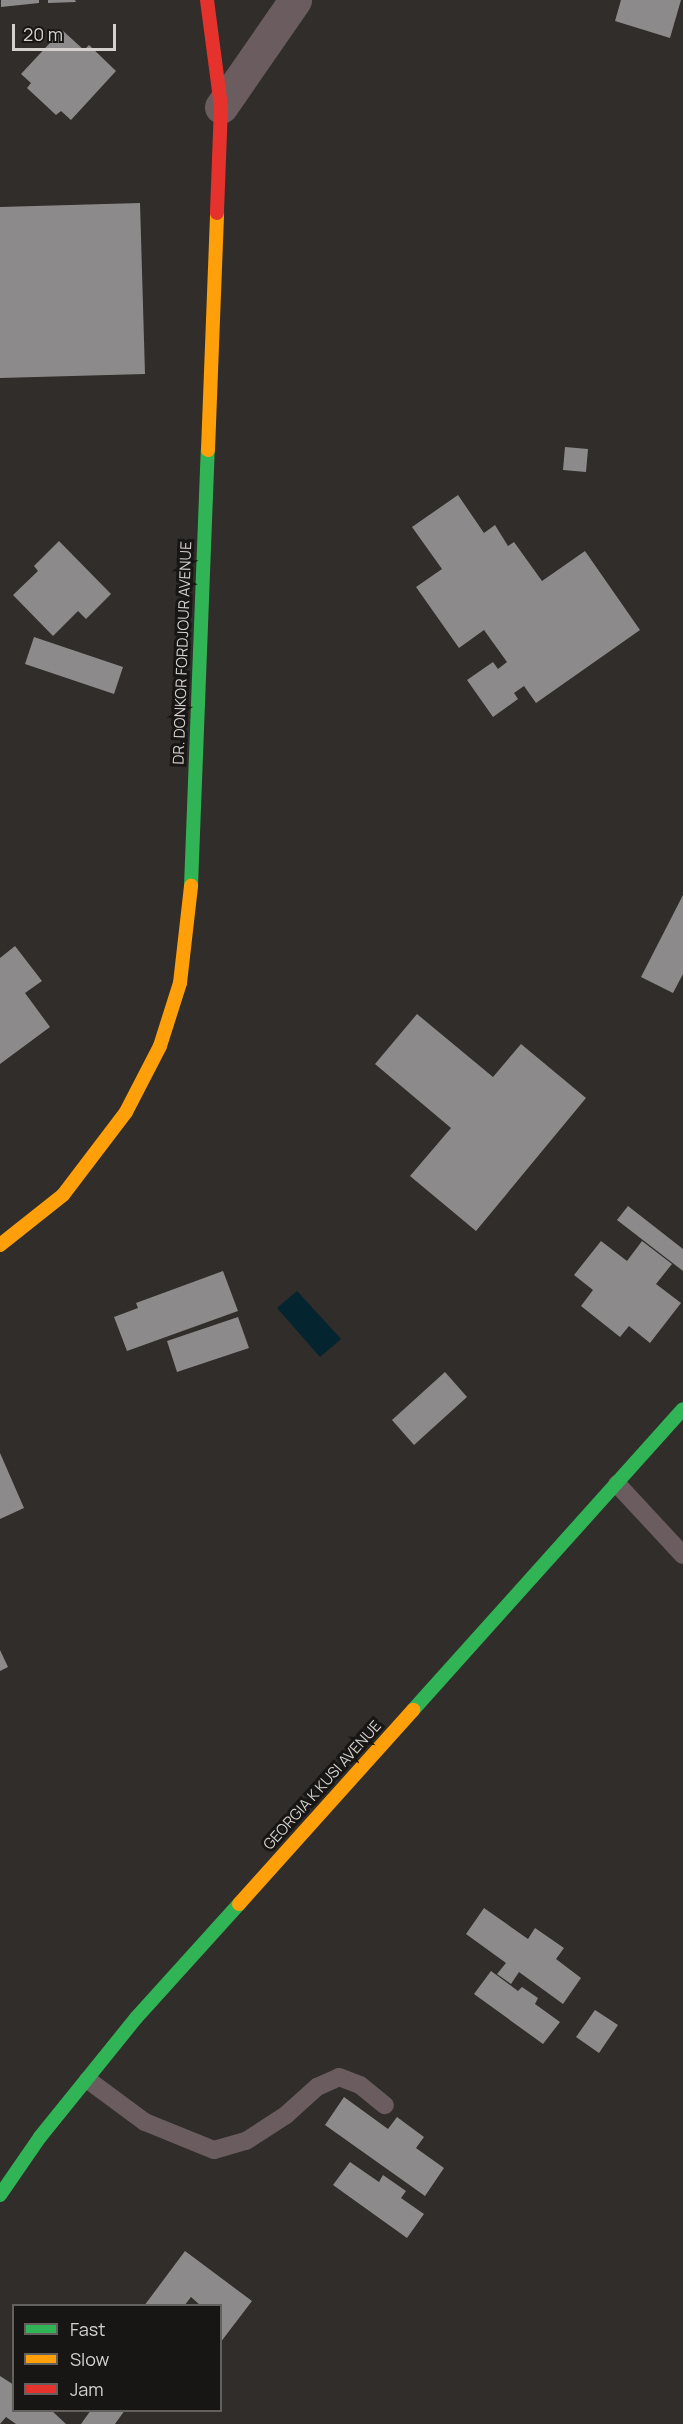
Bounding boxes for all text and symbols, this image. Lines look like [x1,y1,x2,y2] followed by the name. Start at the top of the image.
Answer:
[15,12,118,50] scale bar
[23,22,63,46] text: 20 m
[169,541,195,765] street label: DR. DONKOR FORDJOUR AVENUE
[259,1717,385,1853] street label: GEORGIA K KUSI AVENUE
[12,2304,222,2412] legend
[70,2317,105,2341] text: Fast
[70,2347,109,2371] text: Slow
[70,2377,104,2401] text: Jam

